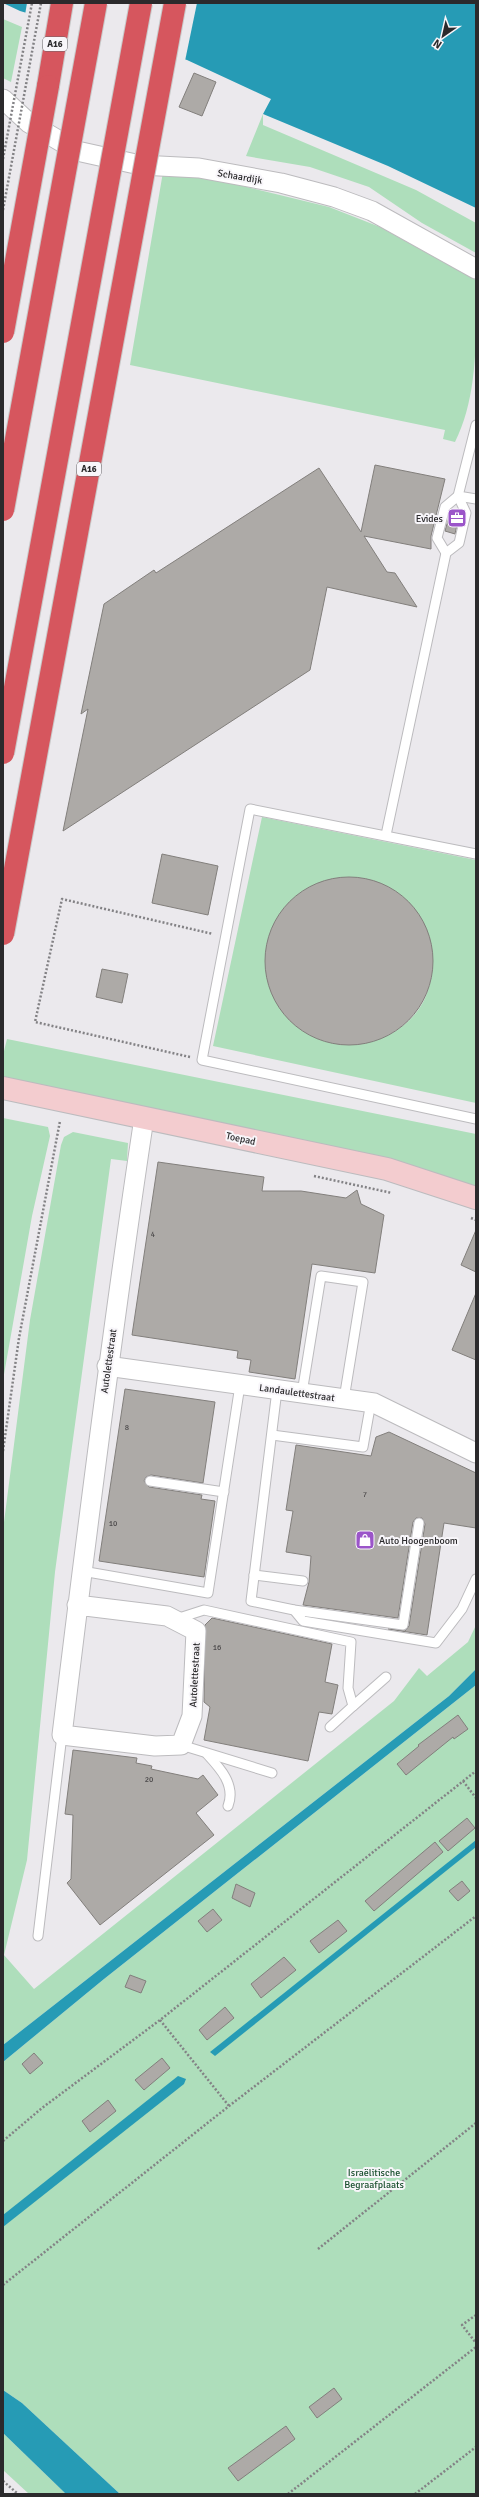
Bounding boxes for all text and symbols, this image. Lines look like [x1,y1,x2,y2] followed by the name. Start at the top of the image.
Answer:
[423,16,463,56] north arrow
[431,36,444,51] text: N
[43,37,67,51] road number: A16
[217,167,263,187] street label: Schaardijk
[77,462,101,476] road number: A16
[446,507,468,529] office icon: Evides
[416,513,444,525] place label: Evides
[225,1130,257,1148] street label: Toepad
[151,1229,156,1239] house number: 4
[99,1328,120,1394] street label: Autolettestraat
[258,1382,336,1404] street label: Landaulettestraat
[125,1422,129,1432] house number: 8
[363,1489,367,1499] house number: 7
[109,1518,117,1528] house number: 10
[354,1529,376,1551] shop icon: Auto Hoogenboom
[379,1535,458,1547] place label: Auto Hoogenboom
[187,1642,203,1708] street label: Autolettestraat
[213,1642,221,1652] house number: 16
[145,1774,153,1784] house number: 20
[344,2167,404,2191] park label: Israëlitische Begraafplaats

